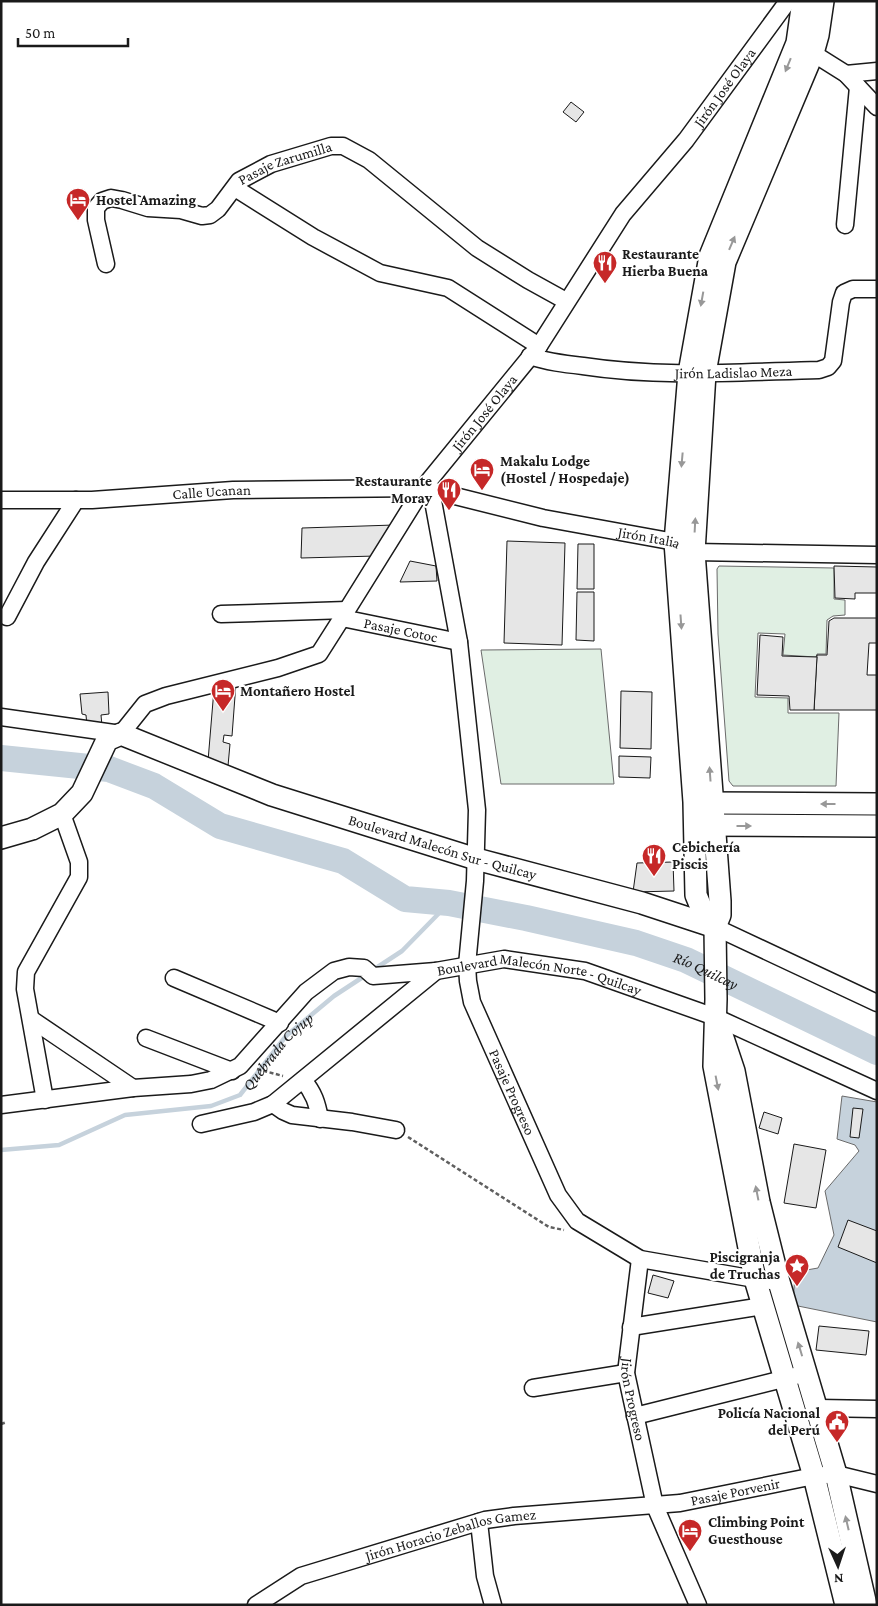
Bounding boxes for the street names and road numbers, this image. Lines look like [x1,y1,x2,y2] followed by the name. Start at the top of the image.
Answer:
[689,45,759,132] street label: Jirón José Olaya
[235,138,334,188] street label: Pasaje Zarumilla
[673,363,793,382] street label: Jirón Ladislao Meza
[447,371,520,456] street label: Jirón José Olaya
[172,482,251,502] street label: Calle Ucanan
[615,523,683,552] street label: Jirón Italia
[362,615,440,646] street label: Pasaje Cotoc
[347,812,538,884] street label: Boulevard Malecón Sur - Quilcay
[436,950,644,999] street label: Boulevard Malecón Norte - Quilcay
[486,1047,538,1138] street label: Pasaje Progreso
[618,1355,649,1442] street label: Jirón Progreso
[689,1475,782,1509] street label: Pasaje Porvenir
[361,1506,536,1566] street label: Jirón Horacio Zeballos Gamez

